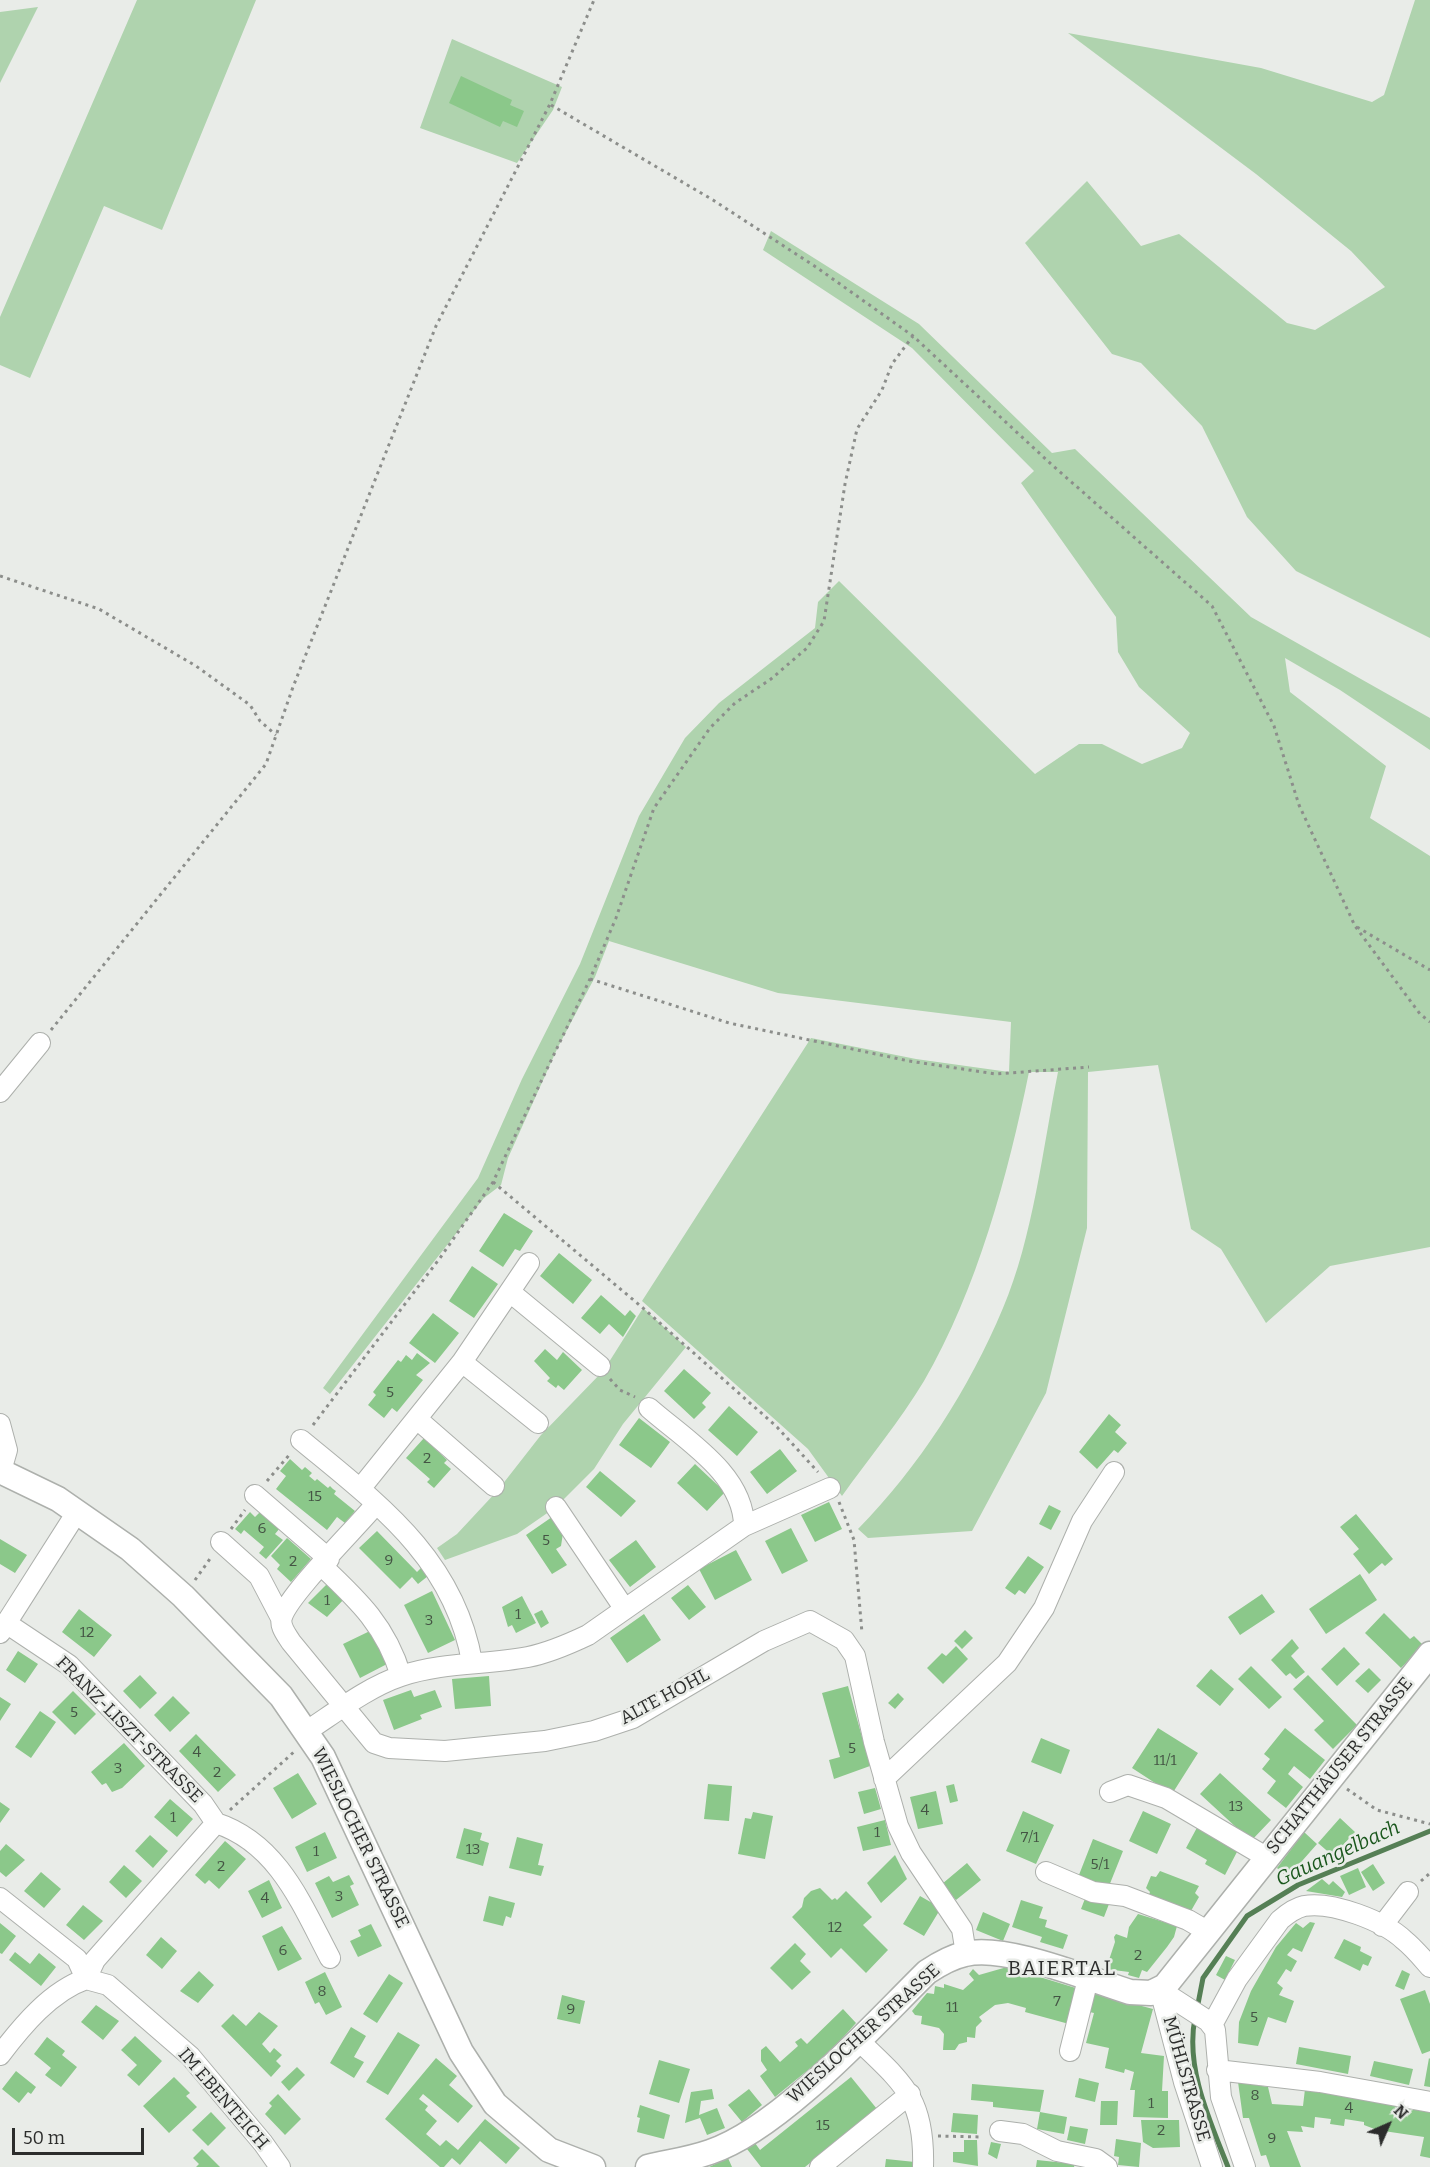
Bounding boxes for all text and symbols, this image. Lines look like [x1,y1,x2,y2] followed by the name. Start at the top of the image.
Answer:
[386,1384,394,1402] house number: 5
[423,1450,431,1468] house number: 2
[308,1488,322,1506] house number: 15
[258,1520,266,1538] house number: 6
[542,1532,550,1550] house number: 5
[385,1552,393,1570] house number: 9
[289,1553,297,1571] house number: 2
[324,1592,330,1610] house number: 1
[515,1606,521,1624] house number: 1
[425,1612,433,1630] house number: 3
[80,1624,94,1642] house number: 12
[51,1652,207,1808] street label: FRANZ-LISZT-STRASSE
[617,1664,713,1730] street label: ALTE HOHL
[1262,1673,1418,1859] street label: SCHATTHÄUSER STRASSE
[70,1704,78,1722] house number: 5
[848,1740,856,1758] house number: 5
[193,1744,201,1762] house number: 4
[307,1744,413,1932] street label: WIESLOCHER STRASSE
[1153,1752,1177,1770] house number: 11/1
[114,1760,122,1778] house number: 3
[213,1764,221,1782] house number: 2
[1229,1798,1243,1816] house number: 13
[921,1802,929,1820] house number: 4
[170,1809,176,1827] house number: 1
[1272,1816,1404,1892] water label: Gauangelbach
[874,1824,880,1842] house number: 1
[1021,1829,1039,1847] house number: 7/1
[466,1841,480,1859] house number: 13
[313,1843,319,1861] house number: 1
[1091,1856,1109,1874] house number: 5/1
[217,1858,225,1876] house number: 2
[335,1888,343,1906] house number: 3
[261,1890,269,1908] house number: 4
[828,1919,842,1937] house number: 12
[279,1942,287,1960] house number: 6
[1134,1947,1142,1965] house number: 2
[1007,1956,1117,1982] district label: BAIERTAL
[783,1960,945,2108] street label: WIESLOCHER STRASSE
[317,1983,327,2001] house number: 8
[1053,1993,1061,2011] house number: 7
[946,1999,958,2017] house number: 11
[567,2001,575,2019] house number: 9
[1250,2009,1258,2027] house number: 5
[1158,2014,1214,2144] street label: MÜHLSTRASSE
[173,2044,273,2154] street label: IM EBENTEICH
[1250,2087,1260,2105] house number: 8
[1148,2095,1154,2113] house number: 1
[1358,2095,1418,2155] north arrow
[1345,2100,1353,2118] house number: 4
[1390,2101,1412,2123] text: N
[15,2116,147,2154] scale bar
[816,2117,830,2135] house number: 15
[1157,2122,1165,2140] house number: 2
[23,2127,65,2149] text: 50 m
[1268,2130,1276,2148] house number: 9

